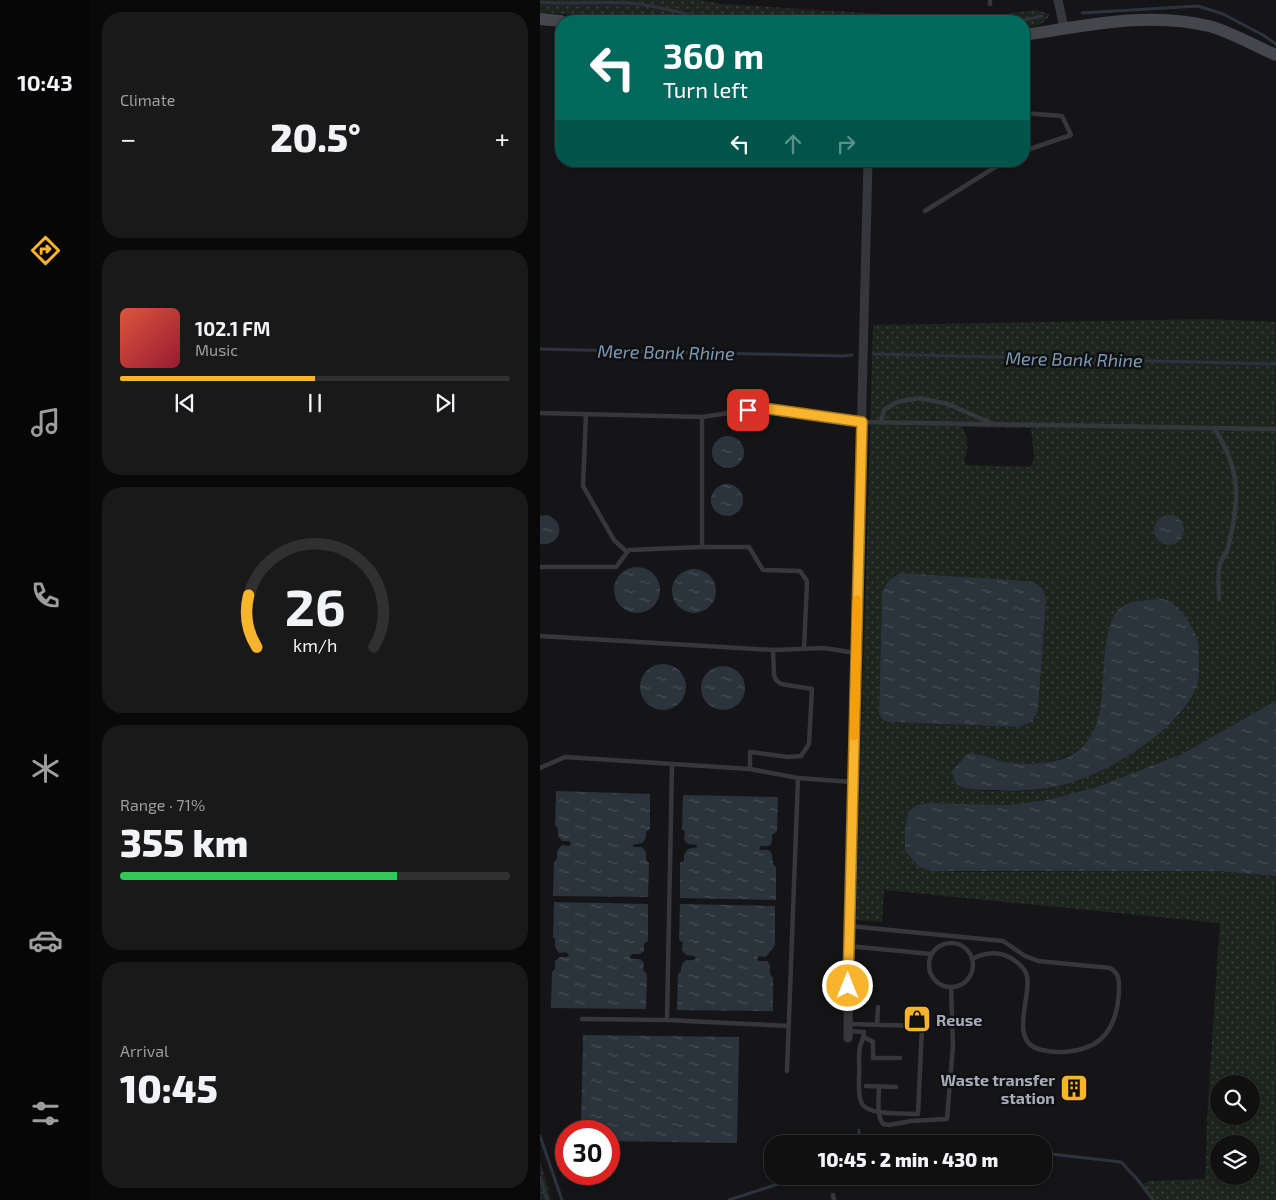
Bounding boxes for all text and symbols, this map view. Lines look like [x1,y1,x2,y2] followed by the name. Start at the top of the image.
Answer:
[663,34,764,76] text: 360 m
[580,35,645,100] icon: left
[17,69,73,95] text: 10:43
[663,76,748,102] text: Turn left
[120,90,175,109] text: Climate
[270,114,361,160] text: 20.5°
[120,121,136,155] text: −
[495,121,510,155] text: +
[726,130,754,158] icon: left
[779,130,807,158] icon: ahead
[832,130,860,158] icon: right
[28,233,63,268] icon: directions
[195,317,270,340] text: 102.1 FM
[195,340,238,359] text: Music
[597,340,735,364] water label: Mere Bank Rhine
[1005,347,1143,371] water label: Mere Bank Rhine
[171,389,199,417] icon: previous
[301,389,329,417] icon: pause
[431,389,459,417] icon: next
[727,389,769,431] pin
[734,396,762,424] icon: arrive
[28,405,63,440] icon: music
[285,574,345,636] text: 26
[28,578,63,613] icon: phone
[293,634,337,656] text: km/h
[28,751,63,786] icon: climate
[120,795,205,814] text: Range · 71%
[120,819,248,865] text: 355 km
[28,923,63,958] icon: car
[821,959,873,1011] position arrow
[902,1004,932,1034] shop icon: Reuse
[936,1010,982,1029] place label: Reuse
[120,1041,169,1060] text: Arrival
[120,1065,218,1111] text: 10:45
[940,1070,1055,1107] place label: Waste transfer station
[1059,1073,1089,1103] building icon: Waste transfer station
[1210,1075,1260,1185] map controls
[1210,1075,1260,1125] button: search
[28,1096,63,1131] icon: filters
[555,1120,620,1185] speed limit sign: 30
[1210,1135,1260,1185] button: layers
[818,1148,998,1171] text: 10:45 · 2 min · 430 m

